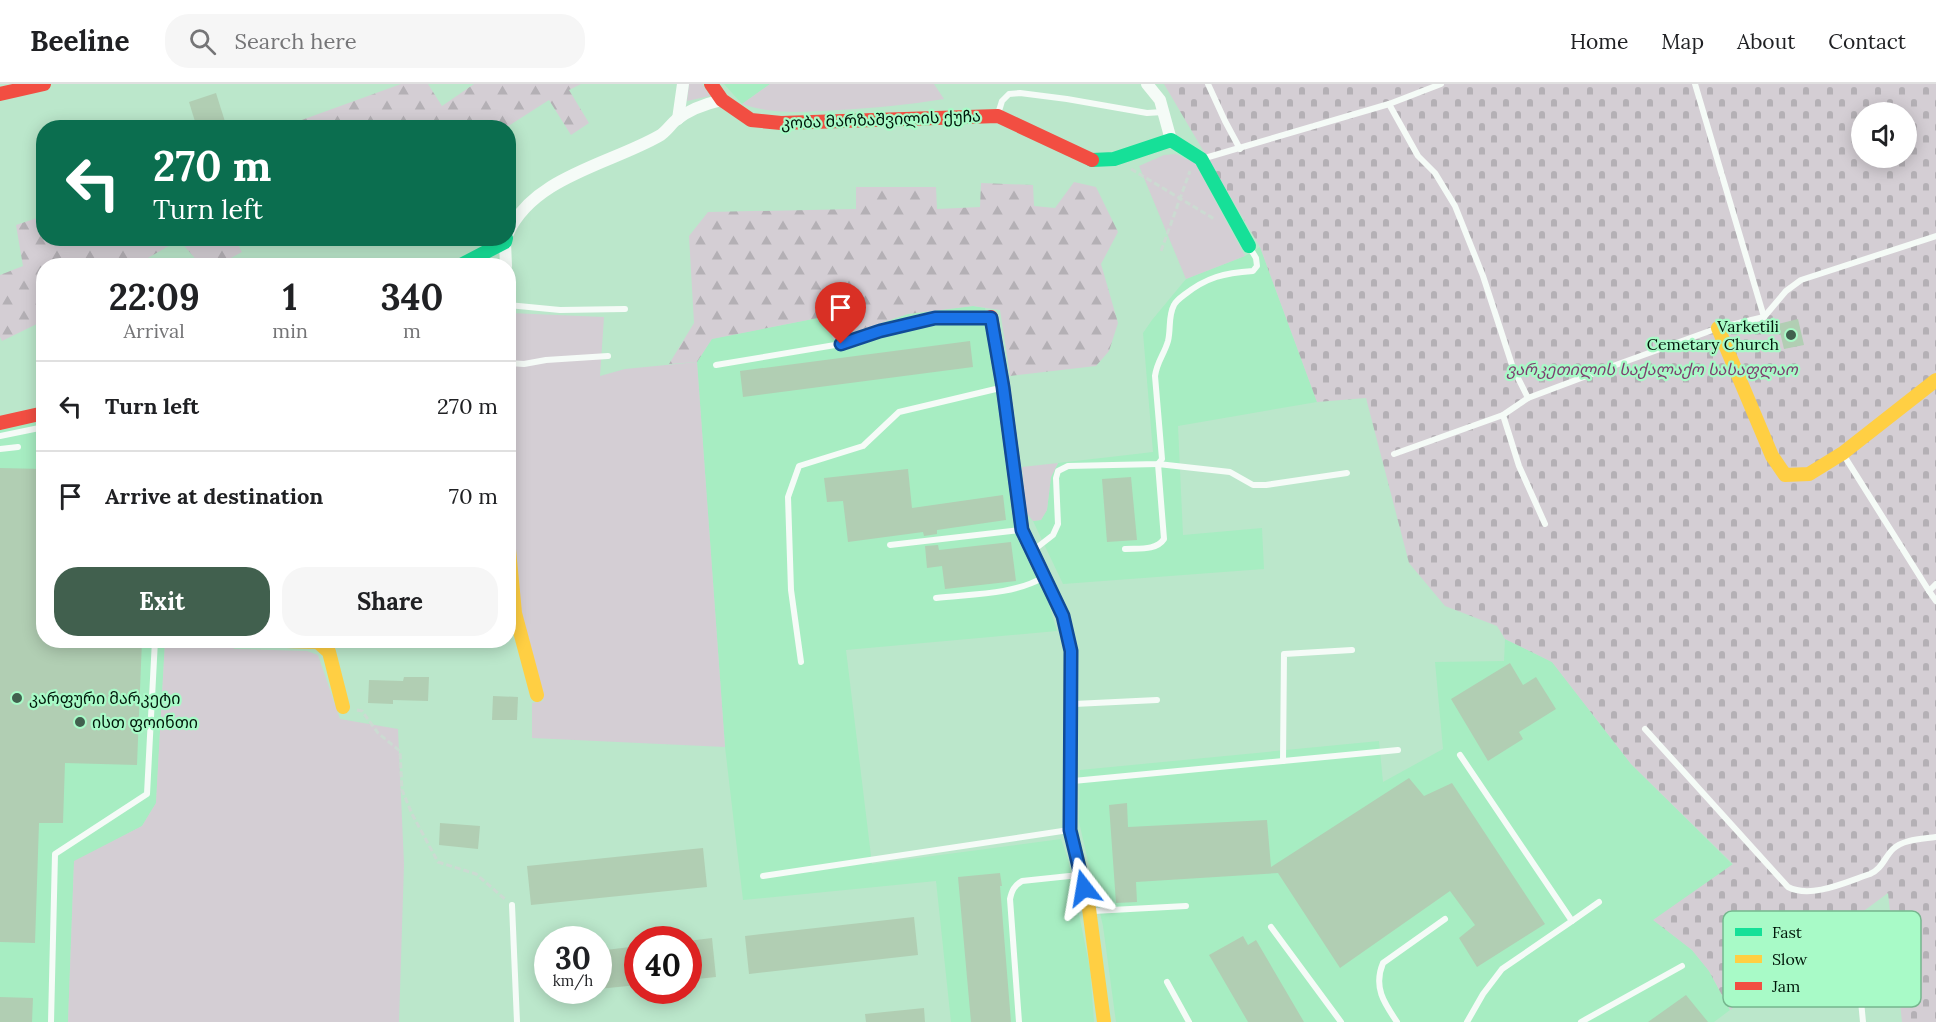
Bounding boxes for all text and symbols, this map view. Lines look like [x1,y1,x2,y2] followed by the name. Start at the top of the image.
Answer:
[165,14,585,68] search box
[30,23,129,59] text: Beeline
[186,25,219,58] icon: search
[234,27,357,55] text: Search here
[1570,28,1628,55] text: Home
[1661,28,1704,55] text: Map
[1737,28,1795,55] text: About
[1828,28,1906,55] text: Contact
[1851,102,1917,168] map controls
[1851,102,1917,168] button: sound
[781,106,981,133] street label: კობა მარზაშვილის ქუჩა
[153,139,271,193] text: 270 m
[54,144,132,222] icon: left
[153,192,263,226] text: Turn left
[109,274,200,320] text: 22:09
[283,274,297,320] text: 1
[381,274,443,320] text: 340
[815,282,866,344] pin
[824,291,857,324] icon: arrive
[1647,316,1779,354] place label: Varketili Cemetary Church
[124,318,185,343] text: Arrival
[272,318,308,343] text: min
[403,318,421,343] text: m
[1784,328,1798,342] marker: Varketili Cemetary Church
[1506,359,1799,379] park label: ვარკეთილის საქალაქო სასაფლაო
[54,390,87,423] icon: left
[105,392,199,420] text: Turn left
[437,392,498,420] text: 270 m
[54,480,87,513] icon: arrive
[105,482,323,510] text: Arrive at destination
[449,482,498,510] text: 70 m
[54,567,270,636] button: Exit
[282,567,498,636] button: Share
[29,688,181,708] place label: კარფური მარკეტი
[10,691,24,705] marker: კარფური მარკეტი
[92,712,198,732] place label: ისთ ფოინთი
[73,715,87,729] marker: ისთ ფოინთი
[1052,856,1116,920] position arrow
[1723,911,1921,1007] legend
[1772,922,1803,942] text: Fast
[624,926,702,1004] speed limit sign: 40
[555,939,591,977] text: 30
[1772,949,1808,969] text: Slow
[553,971,593,990] text: km/h
[1771,976,1800,996] text: Jam

